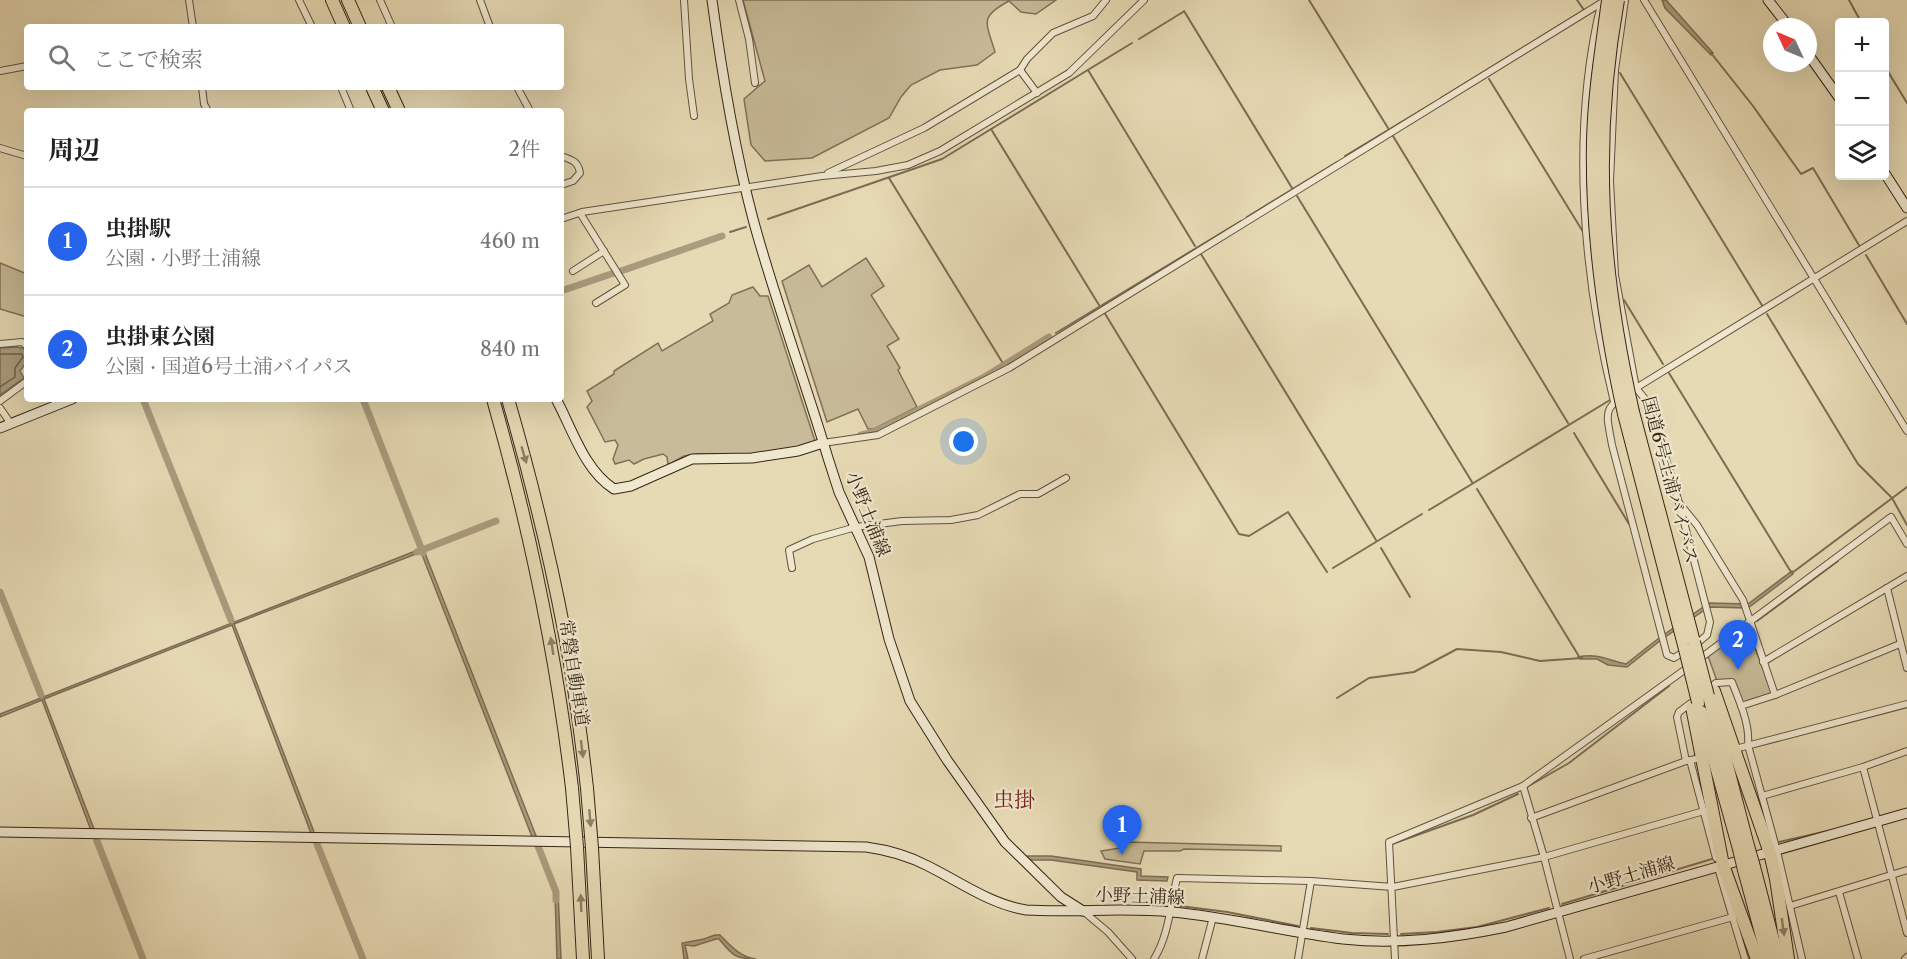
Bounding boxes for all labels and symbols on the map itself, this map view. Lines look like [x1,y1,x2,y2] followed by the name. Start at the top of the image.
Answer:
[1763,18,1817,72] north arrow
[1637,394,1703,566] street label: 国道6号土浦バイパス
[949,427,978,456] your location
[520,446,529,464] one-way arrow
[841,468,895,560] street label: 小野土浦線
[555,618,593,728] street label: 常磐自動車道
[1718,620,1758,670] pin: 2
[547,637,556,656] one-way arrow
[577,740,587,759] one-way arrow
[993,787,1035,812] district label: 虫掛
[1102,806,1142,855] pin: 1
[585,809,595,828] one-way arrow
[1585,852,1677,898] street label: 小野土浦線
[1095,883,1185,909] street label: 小野土浦線
[577,894,586,913] one-way arrow
[1778,917,1787,936] one-way arrow

